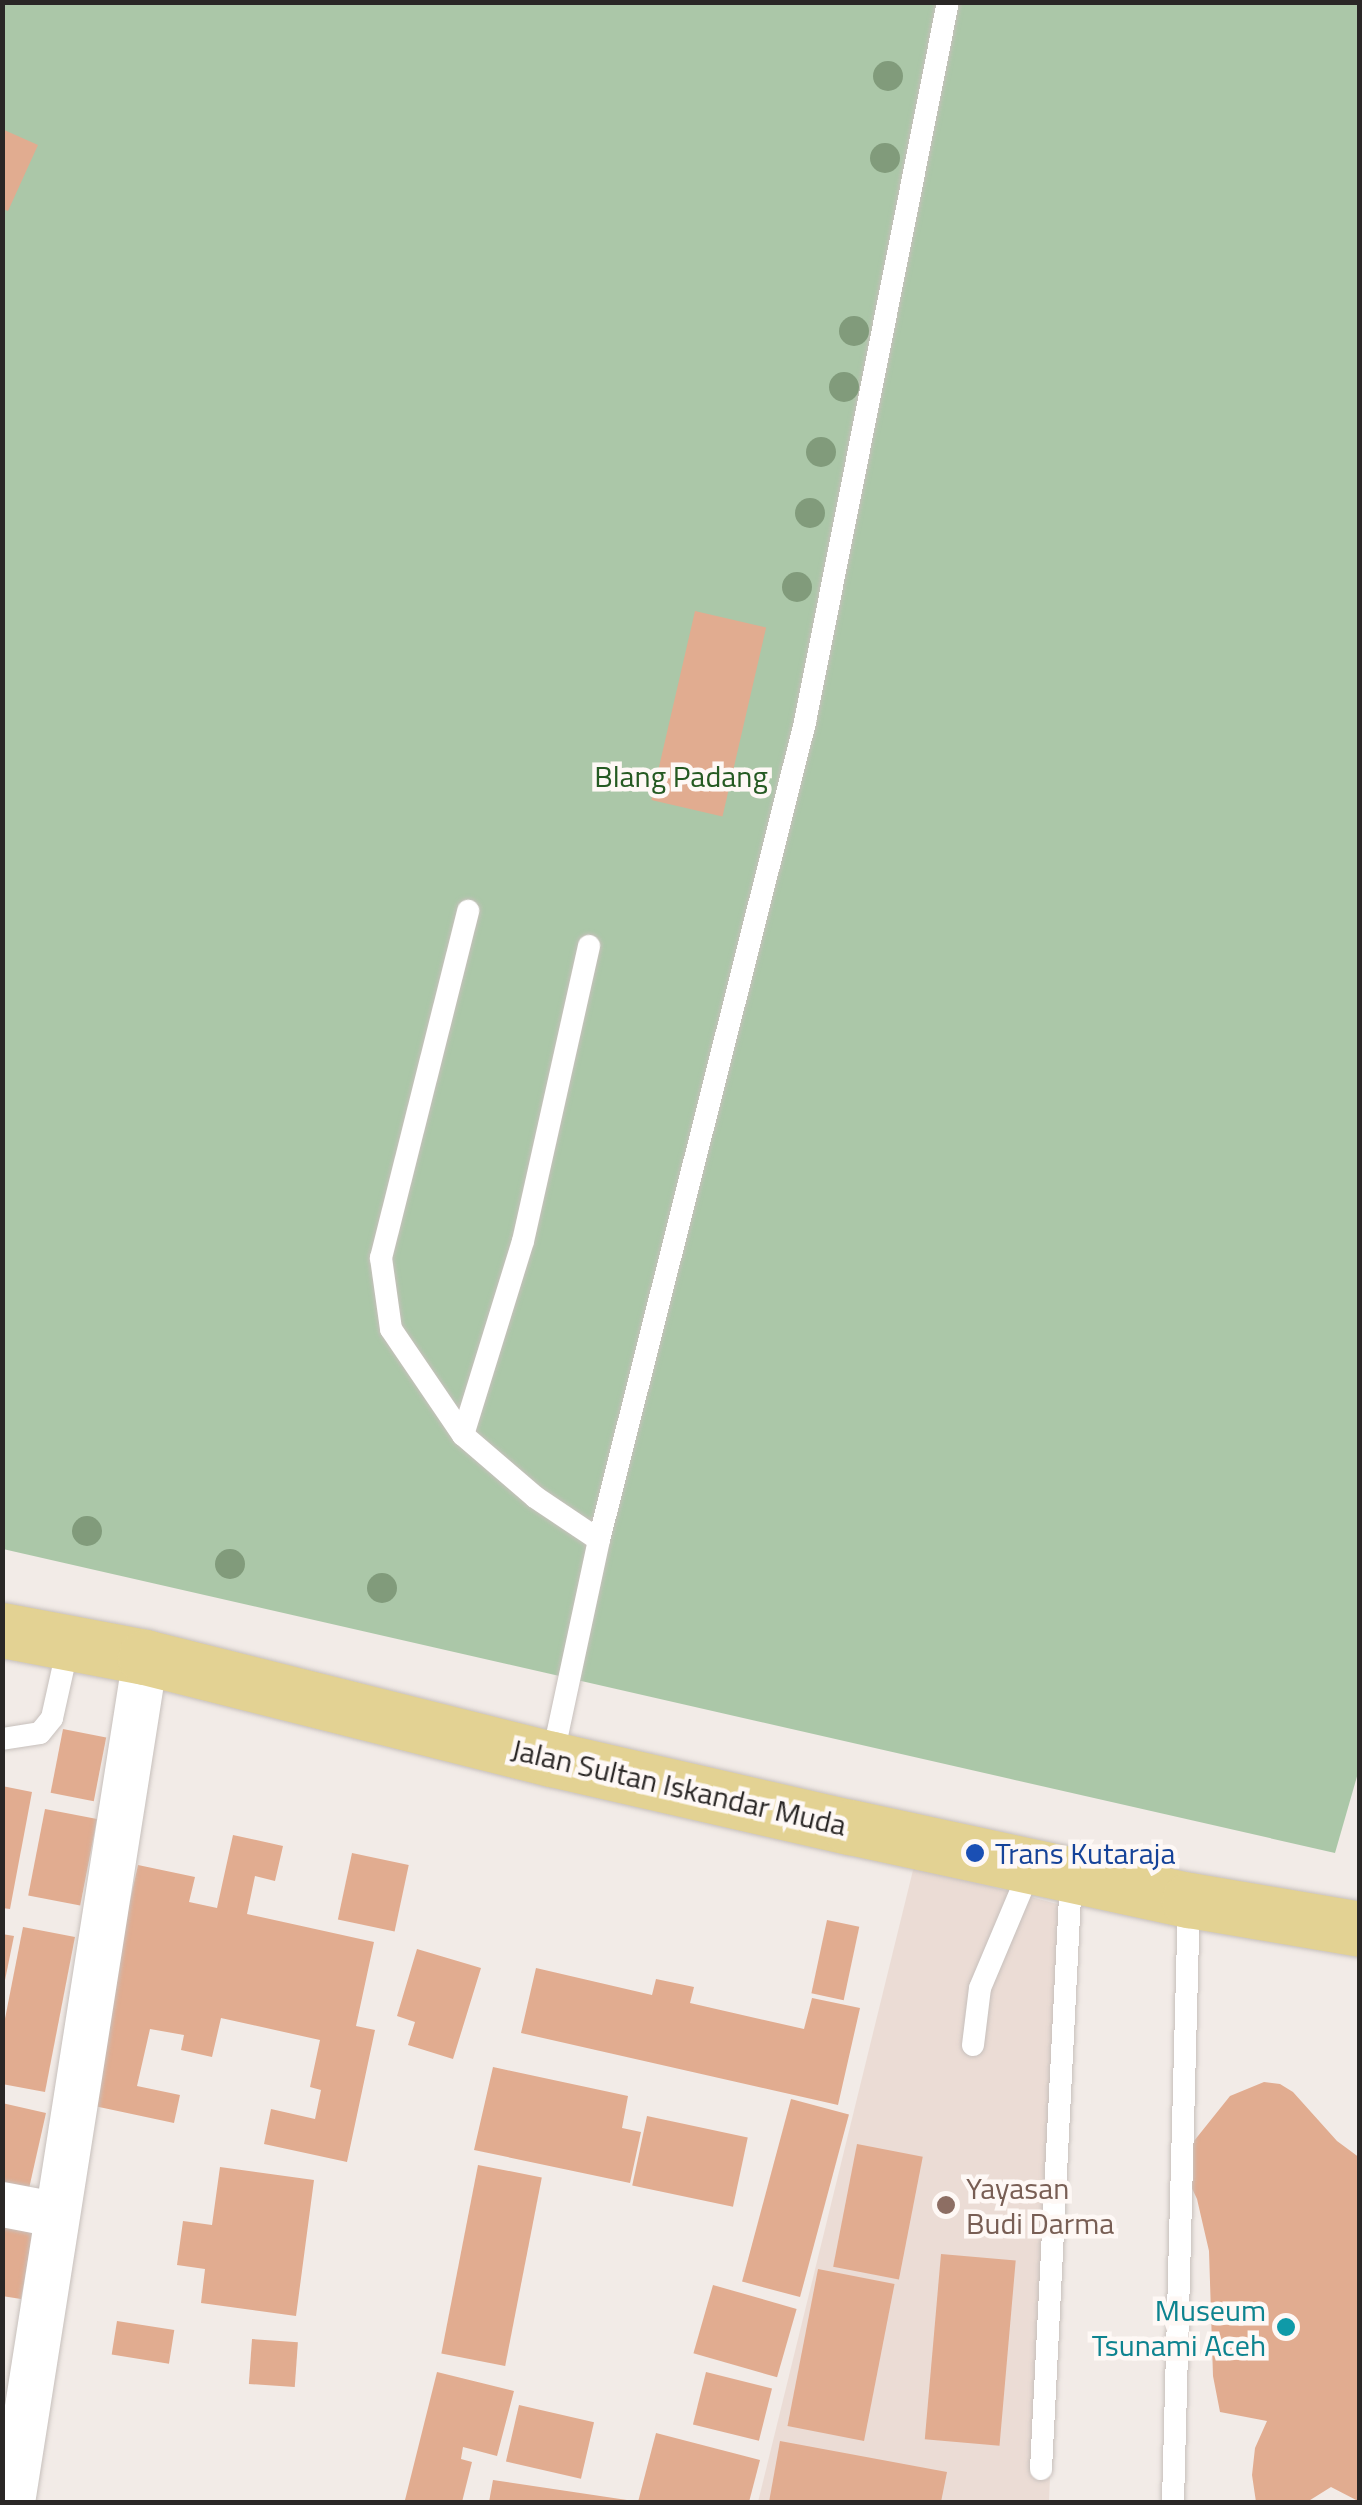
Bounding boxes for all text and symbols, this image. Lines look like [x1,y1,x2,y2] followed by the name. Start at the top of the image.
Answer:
[594,758,768,794] park label: Blang Padang
[508,1731,850,1843] street label: Jalan Sultan Iskandar Muda
[995,1835,1175,1871] place label: Trans Kutaraja
[964,1842,986,1864] marker: Trans Kutaraja
[966,2170,1114,2240] place label: Yayasan Budi Darma
[935,2194,957,2216] marker: Yayasan Budi Darma
[1092,2292,1266,2362] place label: Museum Tsunami Aceh
[1275,2316,1297,2338] marker: Museum Tsunami Aceh

